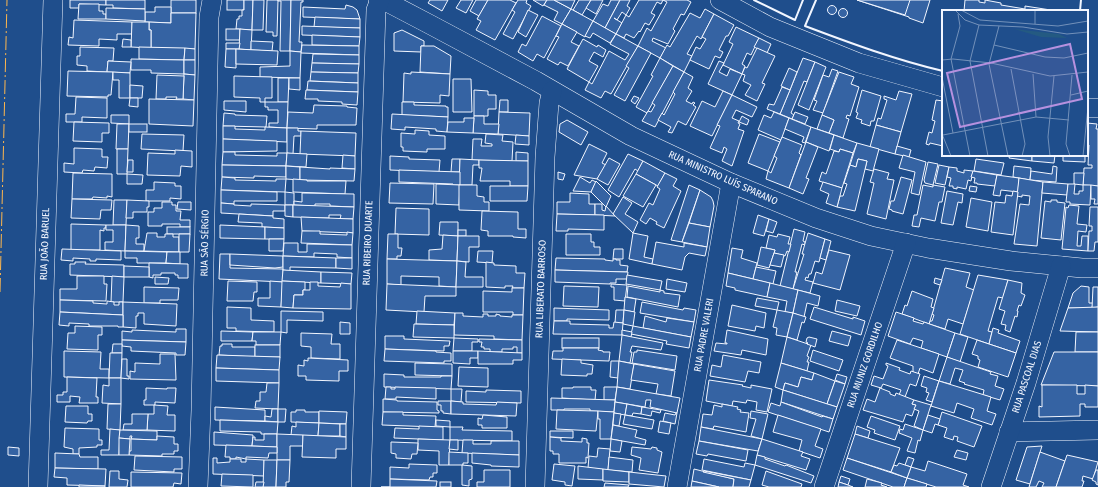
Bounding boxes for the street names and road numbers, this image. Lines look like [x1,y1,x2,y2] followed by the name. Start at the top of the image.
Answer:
[666,147,780,208] street label: RUA MINISTRO LUÍS SPARANO
[361,200,375,286] street label: RUA RIBEIRO DUARTE
[37,207,52,280] street label: RUA JOÃO BARUEL
[196,209,212,277] street label: RUA SÃO SÉRGIO
[533,240,549,338] street label: RUA LIBERATO BARROSO
[692,297,716,373] street label: RUA PADRE VALERI
[845,320,885,410] street label: RUA MUNIZ GORDILHO
[1010,339,1044,415] street label: RUA PASCOAL DIAS

